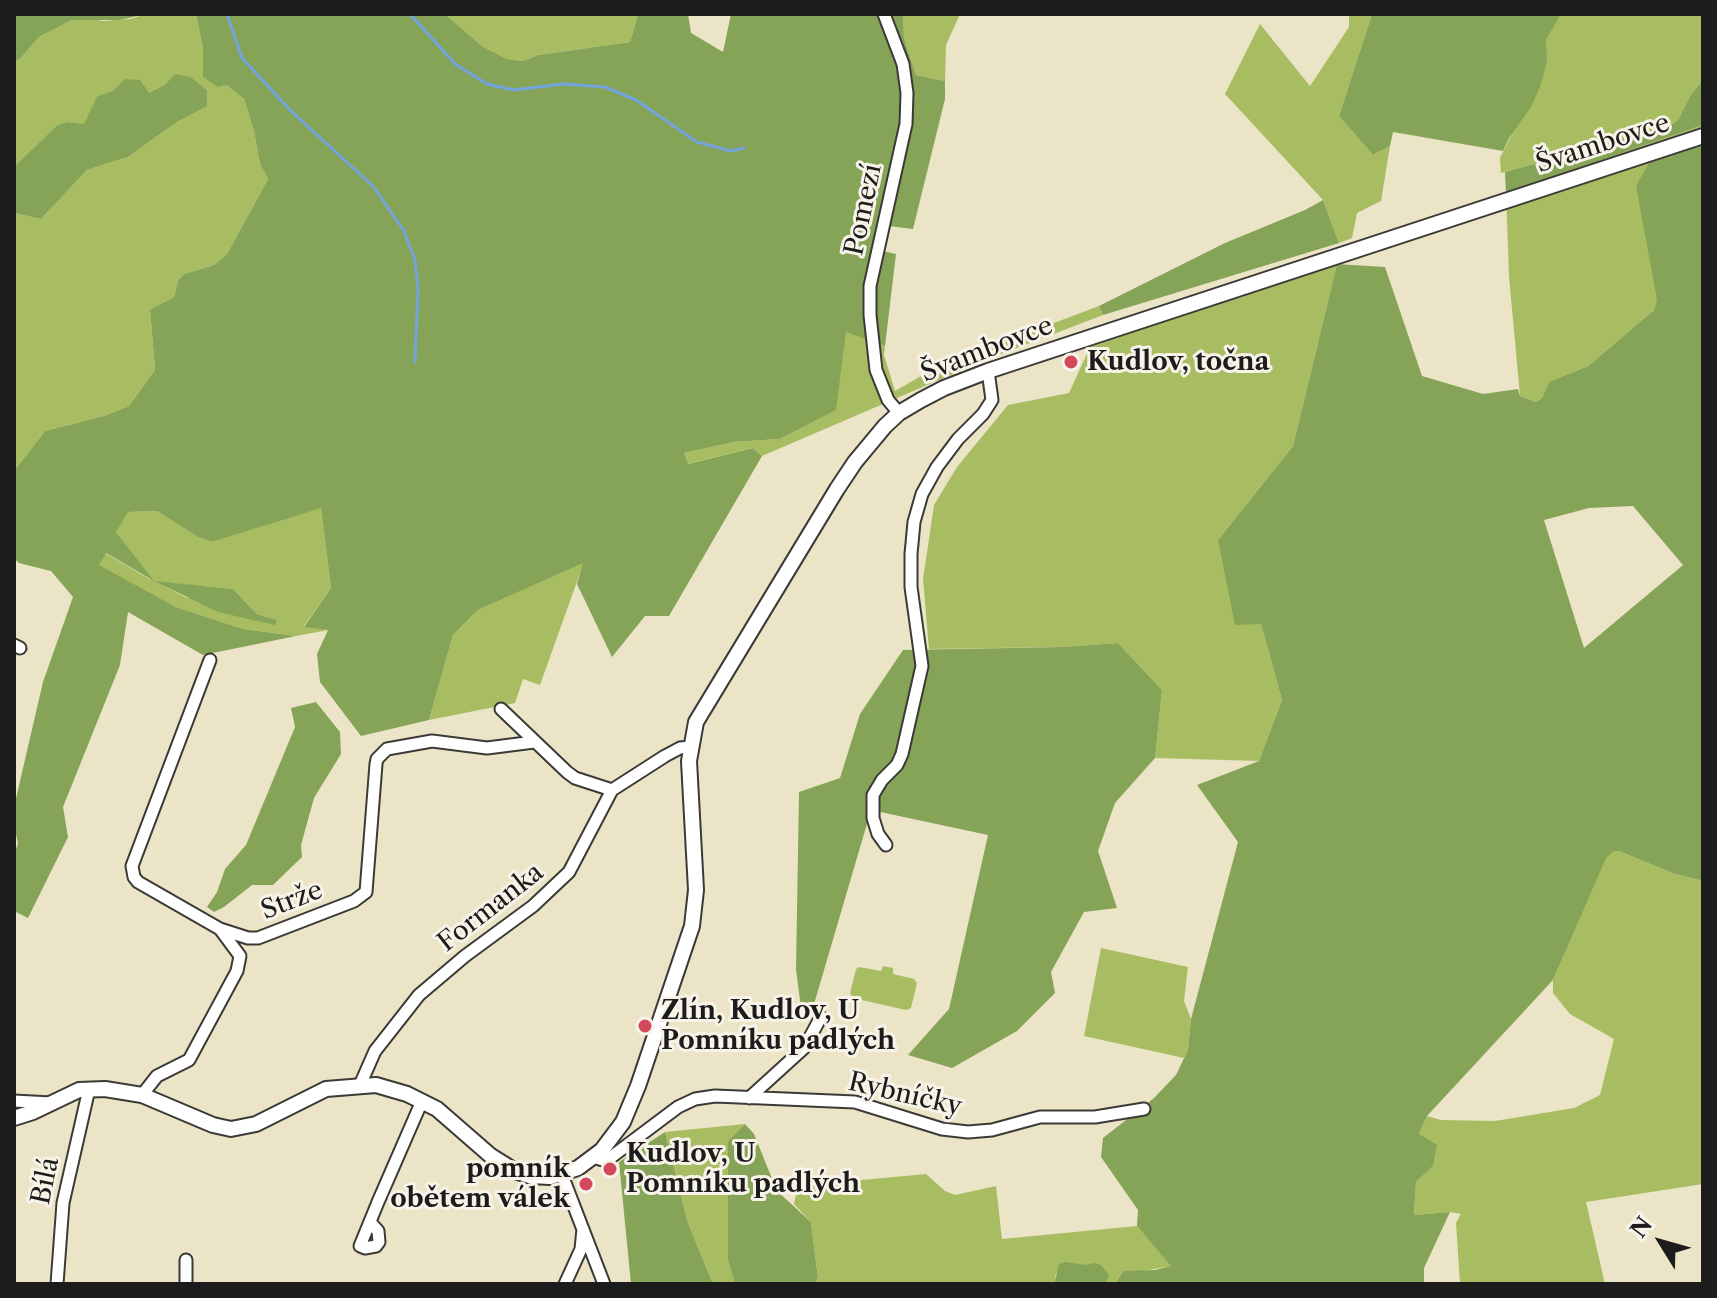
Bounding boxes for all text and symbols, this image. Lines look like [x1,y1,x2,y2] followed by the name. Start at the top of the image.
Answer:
[1532,108,1674,180] street label: Švambovce
[839,161,889,259] street label: Pomezí
[917,311,1057,389] street label: Švambovce
[1087,346,1270,378] place label: Kudlov, točna
[1062,353,1080,371] marker: Kudlov, točna
[432,857,550,959] street label: Formanka
[257,875,327,927] street label: Strže
[661,995,895,1056] place label: Zlín, Kudlov, U Pomníku padlých
[636,1017,654,1035] marker: Zlín, Kudlov, U Pomníku padlých
[845,1067,965,1123] street label: Rybníčky
[626,1138,860,1200] place label: Kudlov, U Pomníku padlých
[390,1153,570,1214] place label: pomník obětem válek
[26,1155,66,1207] street label: Bílá
[601,1160,619,1178] marker: Kudlov, U Pomníku padlých
[577,1175,595,1193] marker: pomník obětem válek
[1621,1202,1701,1282] north arrow
[1625,1211,1658,1243] text: N

